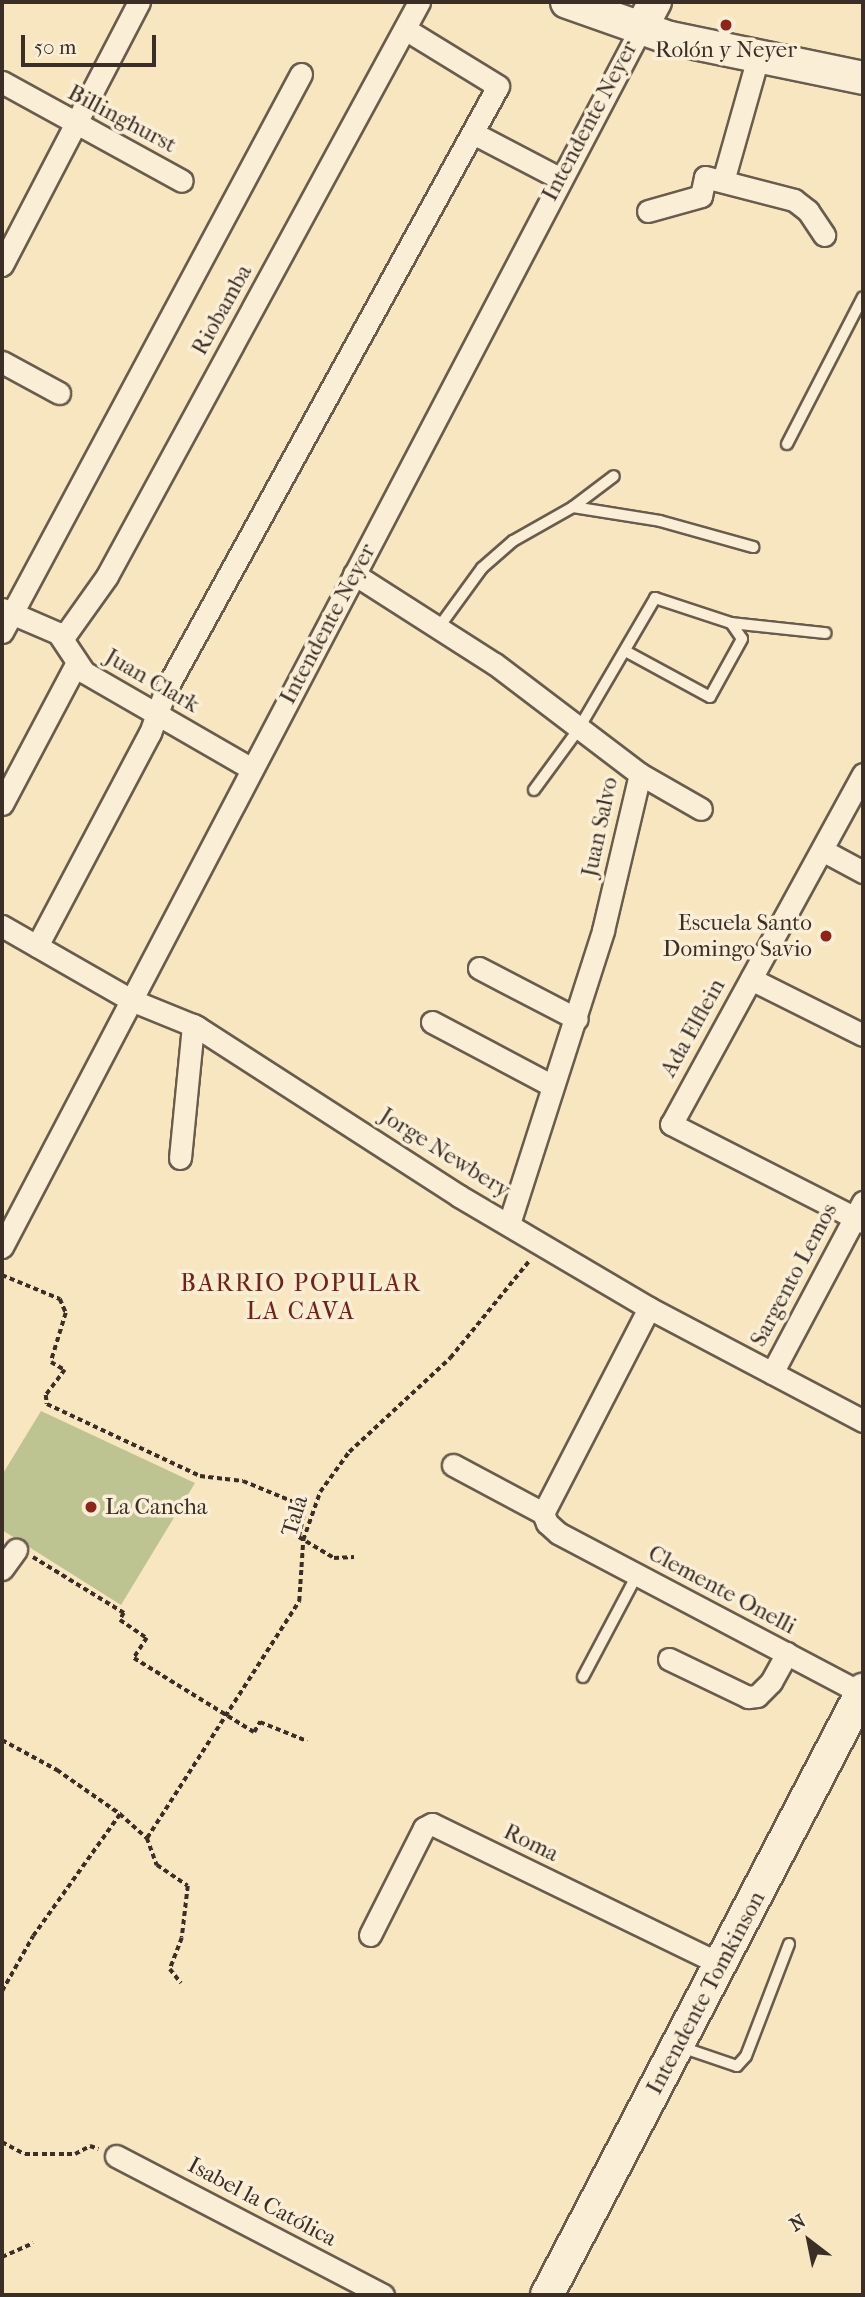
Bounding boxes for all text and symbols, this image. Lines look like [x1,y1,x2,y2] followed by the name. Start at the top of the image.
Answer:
[718,17,734,33] marker: Rolón y Neyer
[24,21,159,65] scale bar
[34,35,77,59] text: 50 m
[536,36,644,206] street label: Intendente Neyer
[655,36,797,64] place label: Rolón y Neyer
[63,79,181,159] street label: Billinghurst
[186,260,258,360] street label: Riobamba
[274,539,382,709] street label: Intendente Neyer
[100,643,204,719] street label: Juan Clark
[576,775,624,879] street label: Juan Salvo
[663,909,812,963] place label: Escuela Santo Domingo Savio
[818,928,834,944] marker: Escuela Santo Domingo Savio
[655,974,731,1082] street label: Ada Elflein
[375,1102,515,1204] street label: Jorge Newbery
[745,1199,843,1351] street label: Sargento Lemos
[182,1270,420,1326] district label: BARRIO POPULAR LA CAVA
[276,1492,314,1540] street label: Tala
[105,1493,207,1521] place label: La Cancha
[83,1499,99,1515] marker: La Cancha
[643,1539,801,1641] street label: Clemente Onelli
[499,1818,563,1868] street label: Roma
[641,1887,771,2099] street label: Intendente Tomkinson
[183,2151,341,2253] street label: Isabel la Católica
[774,2206,844,2276] north arrow
[786,2210,810,2236] text: N

